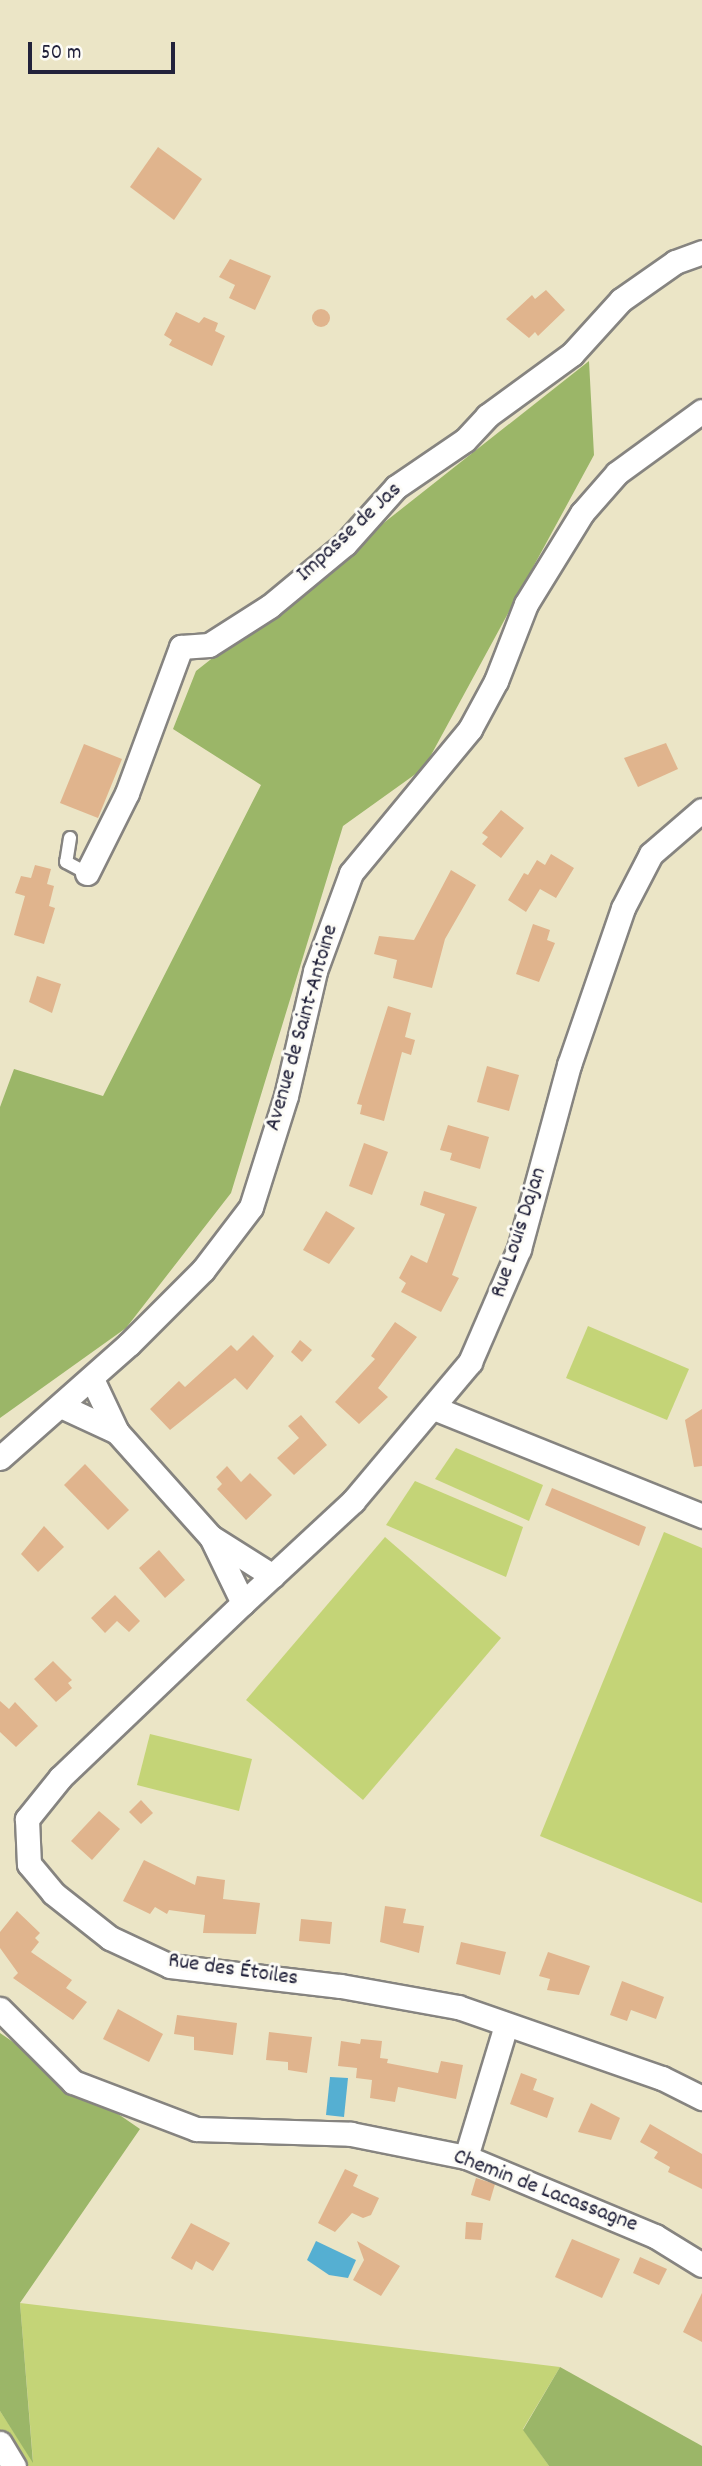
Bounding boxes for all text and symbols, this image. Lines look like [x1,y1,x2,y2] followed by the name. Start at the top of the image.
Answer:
[32,28,178,72] scale bar
[41,39,81,69] text: 50 m
[292,477,408,589] street label: Impasse de Jas
[260,922,346,1134] street label: Avenue de Saint-Antoine
[486,1164,554,1302] street label: Rue Louis Dajan
[166,1948,300,1994] street label: Rue des Étoiles
[449,2144,641,2240] street label: Chemin de Lacassagne

